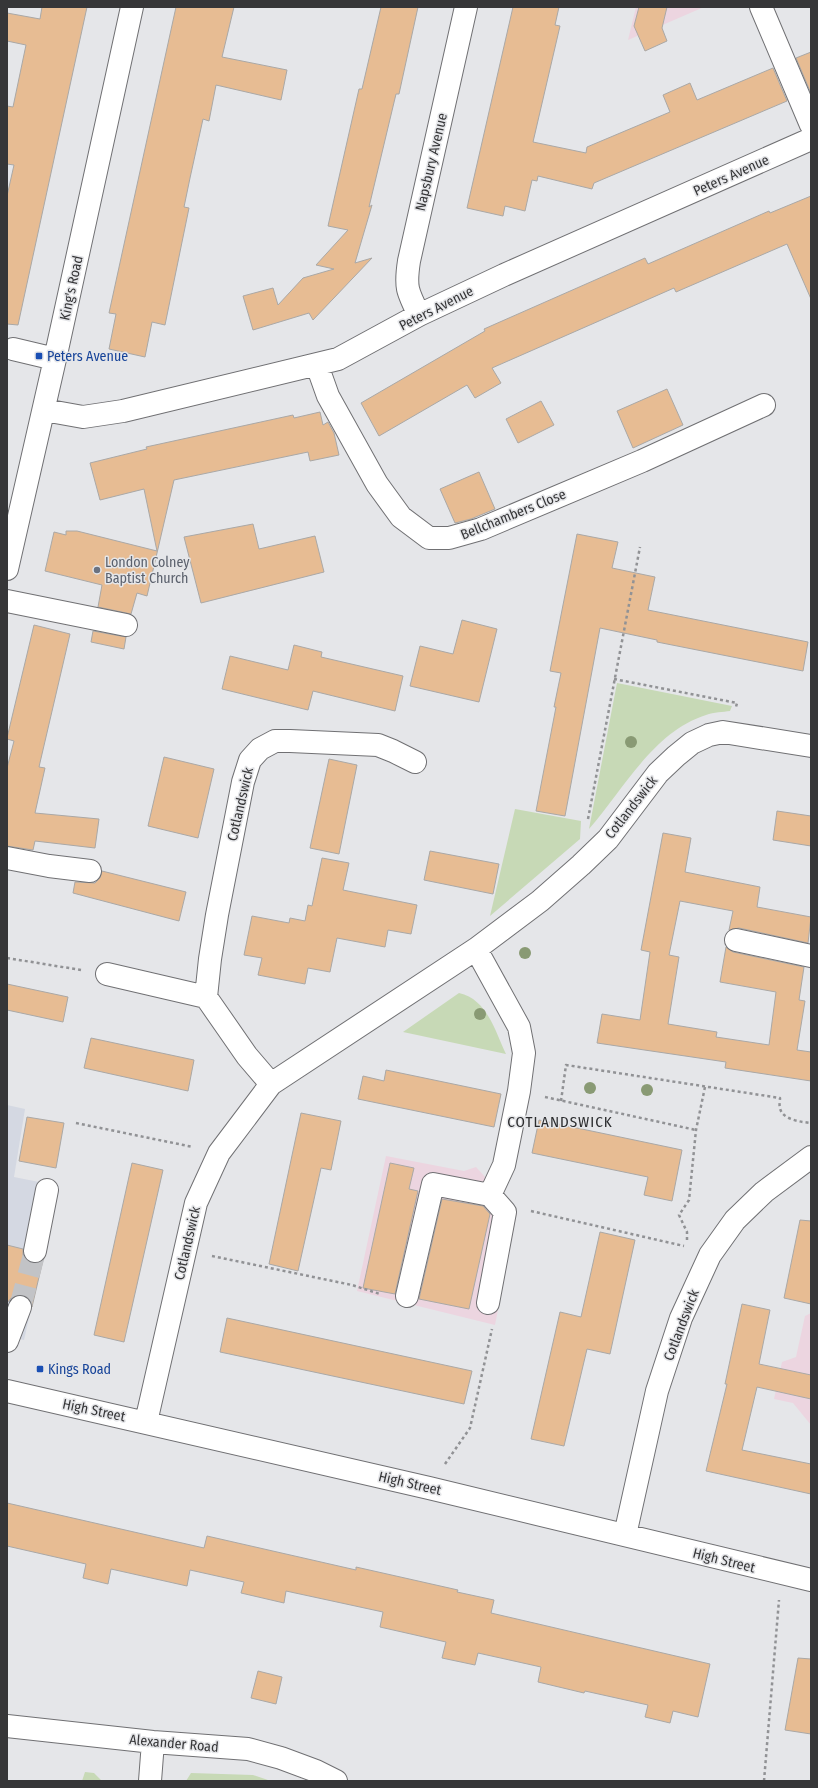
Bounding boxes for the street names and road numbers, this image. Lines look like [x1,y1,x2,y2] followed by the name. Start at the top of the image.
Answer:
[412,111,451,213] street label: Napsbury Avenue
[691,151,772,200] street label: Peters Avenue
[56,254,87,322] street label: King's Road
[396,282,476,334] street label: Peters Avenue
[458,486,568,543] street label: Bellchambers Close
[224,765,257,843] street label: Cotlandswick
[602,772,661,842] street label: Cotlandswick
[171,1204,204,1282] street label: Cotlandswick
[660,1287,703,1363] street label: Cotlandswick
[61,1396,127,1426] street label: High Street
[377,1468,443,1499] street label: High Street
[691,1545,757,1577] street label: High Street
[129,1731,219,1756] street label: Alexander Road

